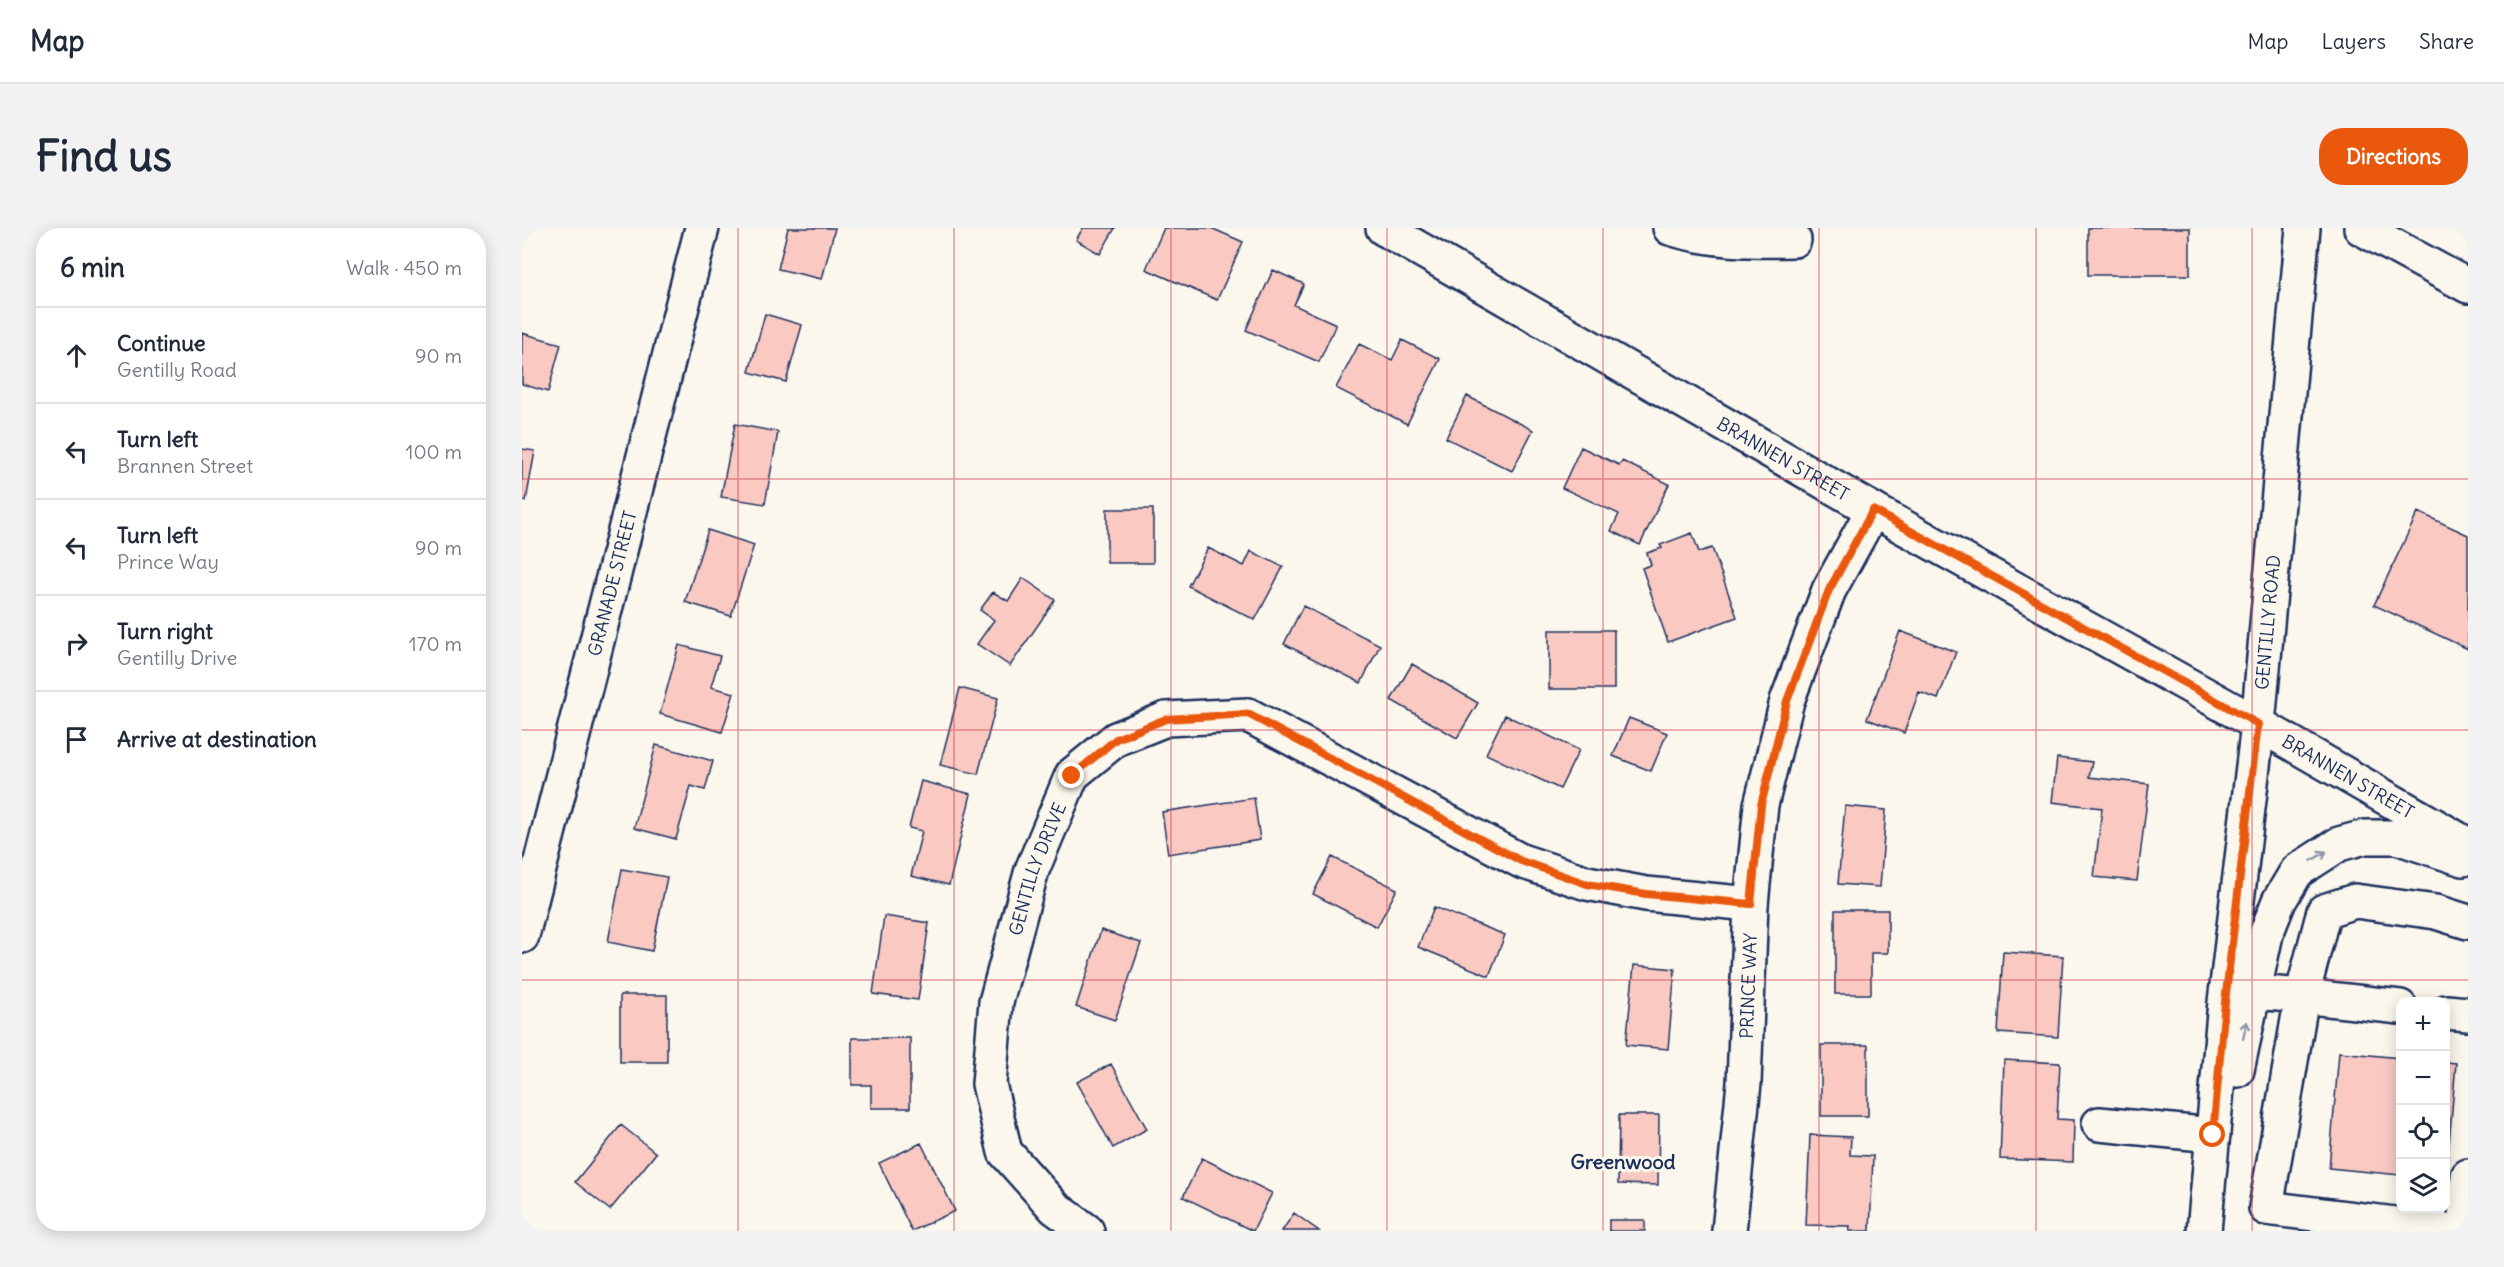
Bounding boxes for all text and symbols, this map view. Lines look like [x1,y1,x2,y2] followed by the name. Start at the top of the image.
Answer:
[30,23,84,59] text: Map
[2248,28,2288,55] text: Map
[2321,28,2386,55] text: Layers
[2419,28,2474,55] text: Share
[2319,128,2468,185] button: Directions
[36,130,172,182] text: Find us
[60,251,125,284] text: 6 min
[346,255,462,280] text: Walk · 450 m
[117,329,206,357] text: Continue
[60,339,93,372] icon: ahead
[415,343,462,368] text: 90 m
[117,357,237,382] text: Gentilly Road
[1713,411,1853,505] street label: BRANNEN STREET
[117,425,198,453] text: Turn left
[60,435,93,468] icon: left
[405,439,462,464] text: 100 m
[117,453,253,478] text: Brannen Street
[582,508,641,658] street label: GRANADE STREET
[117,521,198,549] text: Turn left
[60,531,93,564] icon: left
[415,535,462,560] text: 90 m
[117,549,219,574] text: Prince Way
[2250,554,2285,691] street label: GENTILLY ROAD
[117,617,213,645] text: Turn right
[60,627,93,660] icon: right
[409,631,462,656] text: 170 m
[117,645,237,670] text: Gentilly Drive
[60,723,93,756] icon: arrive
[117,725,317,753] text: Arrive at destination
[2278,729,2418,823] street label: BRANNEN STREET
[1058,762,1084,788] route end
[1003,799,1071,938] street label: GENTILLY DRIVE
[2310,849,2327,862] one-way arrow
[1734,932,1761,1039] street label: PRINCE WAY
[2396,997,2450,1213] map controls
[2396,997,2450,1051] button: +
[2240,1020,2251,1040] one-way arrow
[2396,1051,2450,1105] button: −
[2396,1105,2450,1159] button: locate
[2199,1121,2225,1147] route start
[1571,1149,1676,1174] district label: Greenwood
[2396,1159,2450,1213] button: layers

